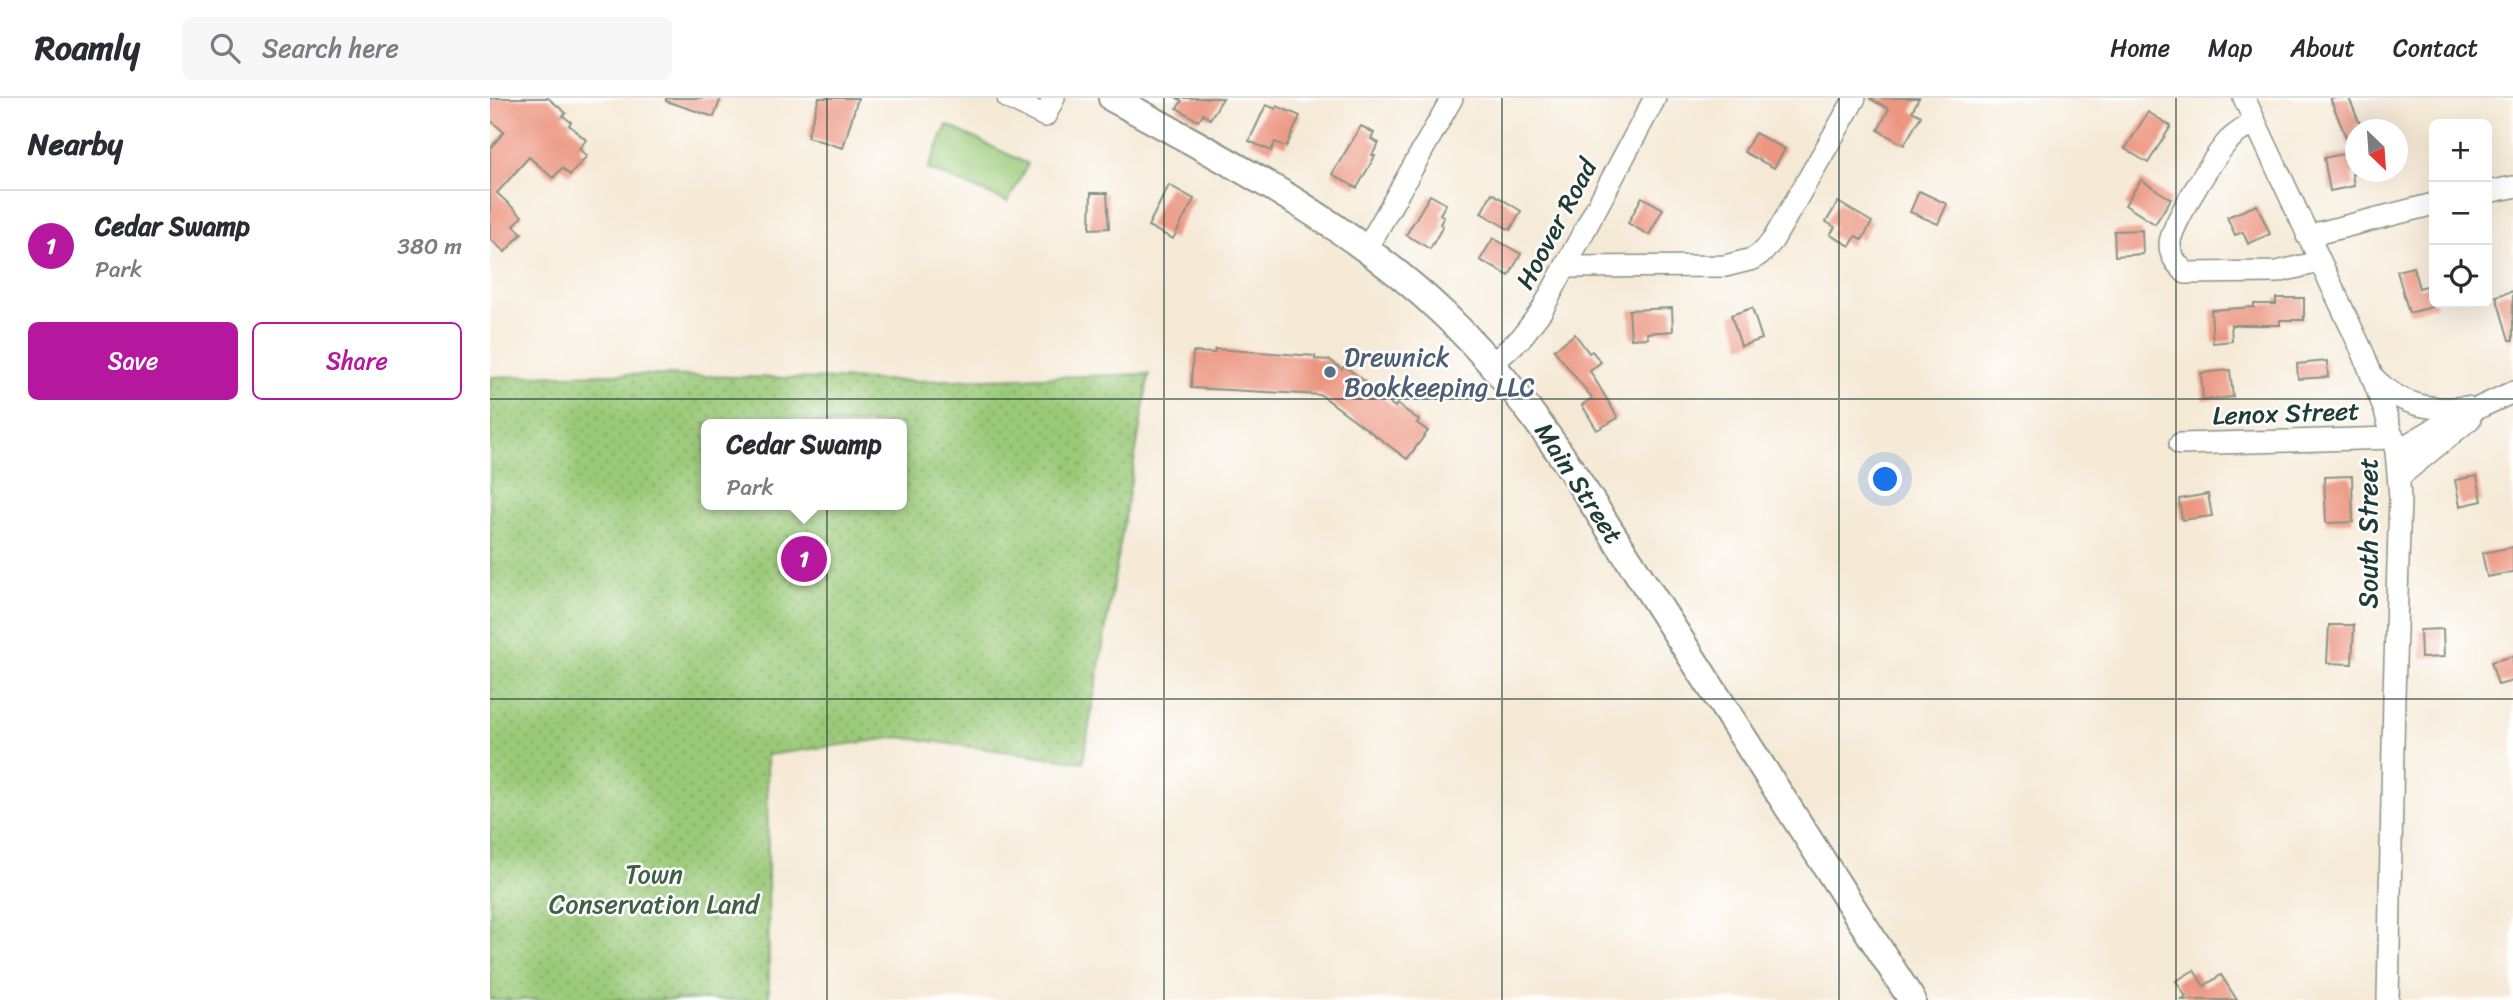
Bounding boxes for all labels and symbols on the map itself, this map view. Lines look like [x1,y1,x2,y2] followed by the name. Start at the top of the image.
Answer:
[2345,119,2408,182] north arrow
[1502,148,1611,298] street label: Hoover Road
[1344,334,1535,410] place label: Drewnick Bookkeeping LLC
[1322,364,1338,380] marker: Drewnick Bookkeeping LLC
[2212,387,2360,439] street label: Lenox Street
[1522,413,1636,553] street label: Main Street
[2345,458,2391,608] street label: South Street
[1868,462,1902,496] your location
[781,533,827,585] pin: 1
[549,851,761,927] park label: Town Conservation Land

